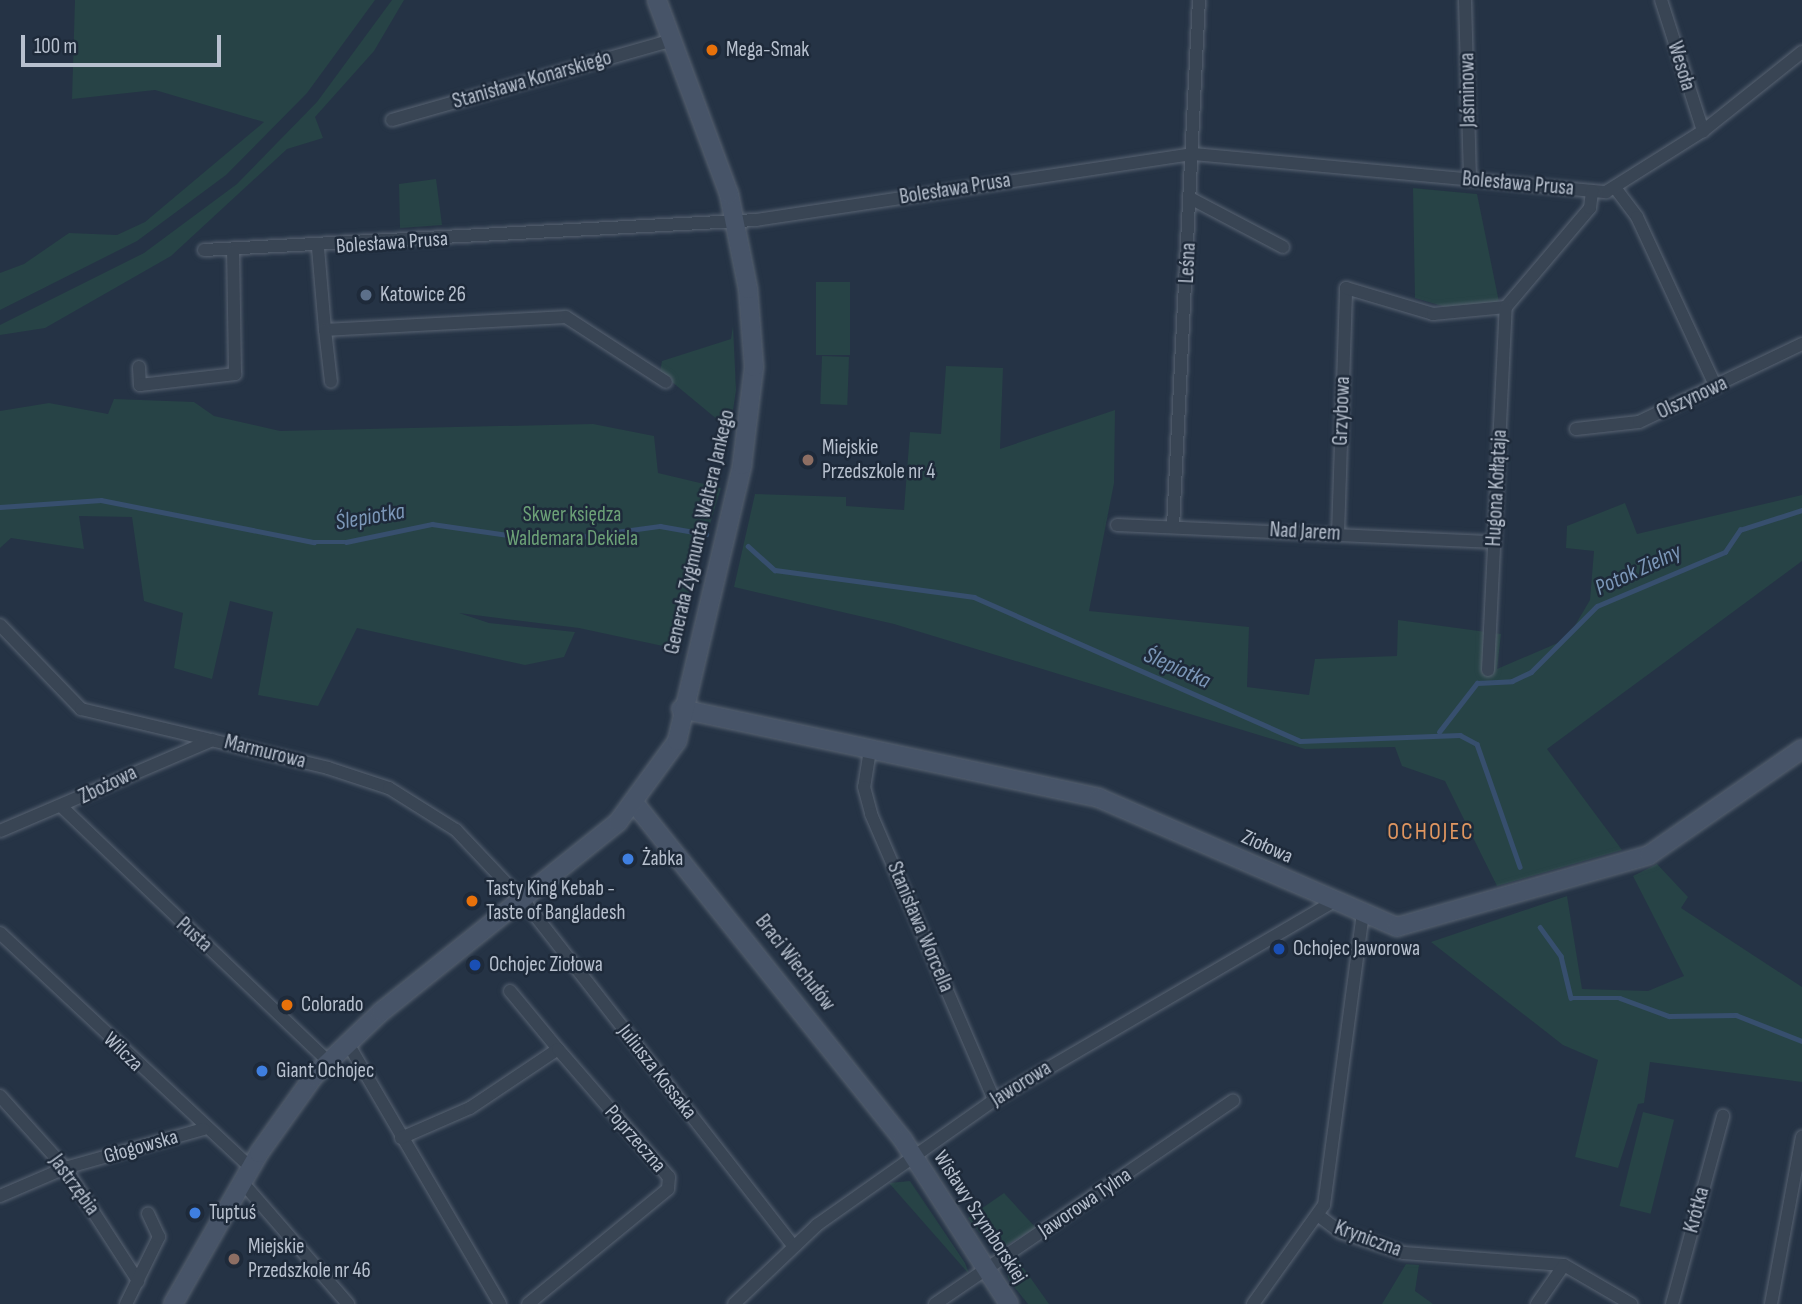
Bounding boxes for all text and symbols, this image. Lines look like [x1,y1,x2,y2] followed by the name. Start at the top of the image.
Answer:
[24,21,224,65] scale bar
[34,34,77,59] text: 100 m
[726,37,809,63] place label: Mega-Smak
[1662,38,1700,94] street label: Wesoła
[704,42,720,58] marker: Mega-Smak
[450,45,614,115] street label: Stanisława Konarskiego
[1455,53,1481,127] street label: Jaśminowa
[1461,167,1575,201] street label: Bolesława Prusa
[898,168,1012,210] street label: Bolesława Prusa
[335,227,449,259] street label: Bolesława Prusa
[1174,242,1202,284] street label: Leśna
[380,282,466,308] place label: Katowice 26
[358,287,374,303] marker: Katowice 26
[1653,371,1731,425] street label: Olszynowa
[1328,376,1356,446] street label: Grzybowa
[660,407,740,657] street label: Generała Zygmunta Waltera Jankego
[1481,429,1513,547] street label: Hugona Kołłątaja
[822,435,935,485] place label: Miejskie Przedszkole nr 4
[800,452,816,468] marker: Miejskie Przedszkole nr 4
[333,497,407,537] water label: Ślepiotka
[506,502,638,552] park label: Skwer księdza Waldemara Dekiela
[1269,518,1341,546] street label: Nad Jarem
[1590,538,1686,602] water label: Potok Zielny
[1139,641,1215,695] water label: Ślepiotka
[222,730,308,774] street label: Marmurowa
[75,760,141,810] street label: Zbożowa
[1388,818,1474,846] district label: OCHOJEC
[1237,825,1297,869] street label: Ziołowa
[642,846,683,872] place label: Żabka
[620,851,636,867] marker: Żabka
[881,858,959,996] street label: Stanisława Worcella
[486,876,625,926] place label: Tasty King Kebab - Taste of Bangladesh
[464,893,480,909] marker: Tasty King Kebab - Taste of Bangladesh
[750,910,840,1016] street label: Braci Wiechułów
[171,912,217,958] street label: Pusta
[1293,936,1420,962] place label: Ochojec Jaworowa
[1271,941,1287,957] marker: Ochojec Jaworowa
[489,952,603,978] place label: Ochojec Ziołowa
[467,957,483,973] marker: Ochojec Ziołowa
[301,992,364,1018] place label: Colorado
[279,997,295,1013] marker: Colorado
[612,1020,702,1124] street label: Juliusza Kossaka
[98,1027,148,1077] street label: Wilcza
[986,1056,1056,1112] street label: Jaworowa
[276,1058,374,1084] place label: Giant Ochojec
[254,1063,270,1079] marker: Giant Ochojec
[599,1100,671,1178] street label: Poprzeczna
[101,1124,181,1170] street label: Głogowska
[928,1146,1032,1288] street label: Wisławy Szymborskiej
[44,1150,104,1220] street label: Jastrzębia
[1034,1163,1136,1243] street label: Jaworowa Tylna
[1679,1184,1715,1236] street label: Krótka
[209,1200,256,1226] place label: Tuptuś
[187,1205,203,1221] marker: Tuptuś
[1331,1215,1405,1263] street label: Kryniczna
[248,1234,371,1284] place label: Miejskie Przedszkole nr 46
[226,1251,242,1267] marker: Miejskie Przedszkole nr 46

